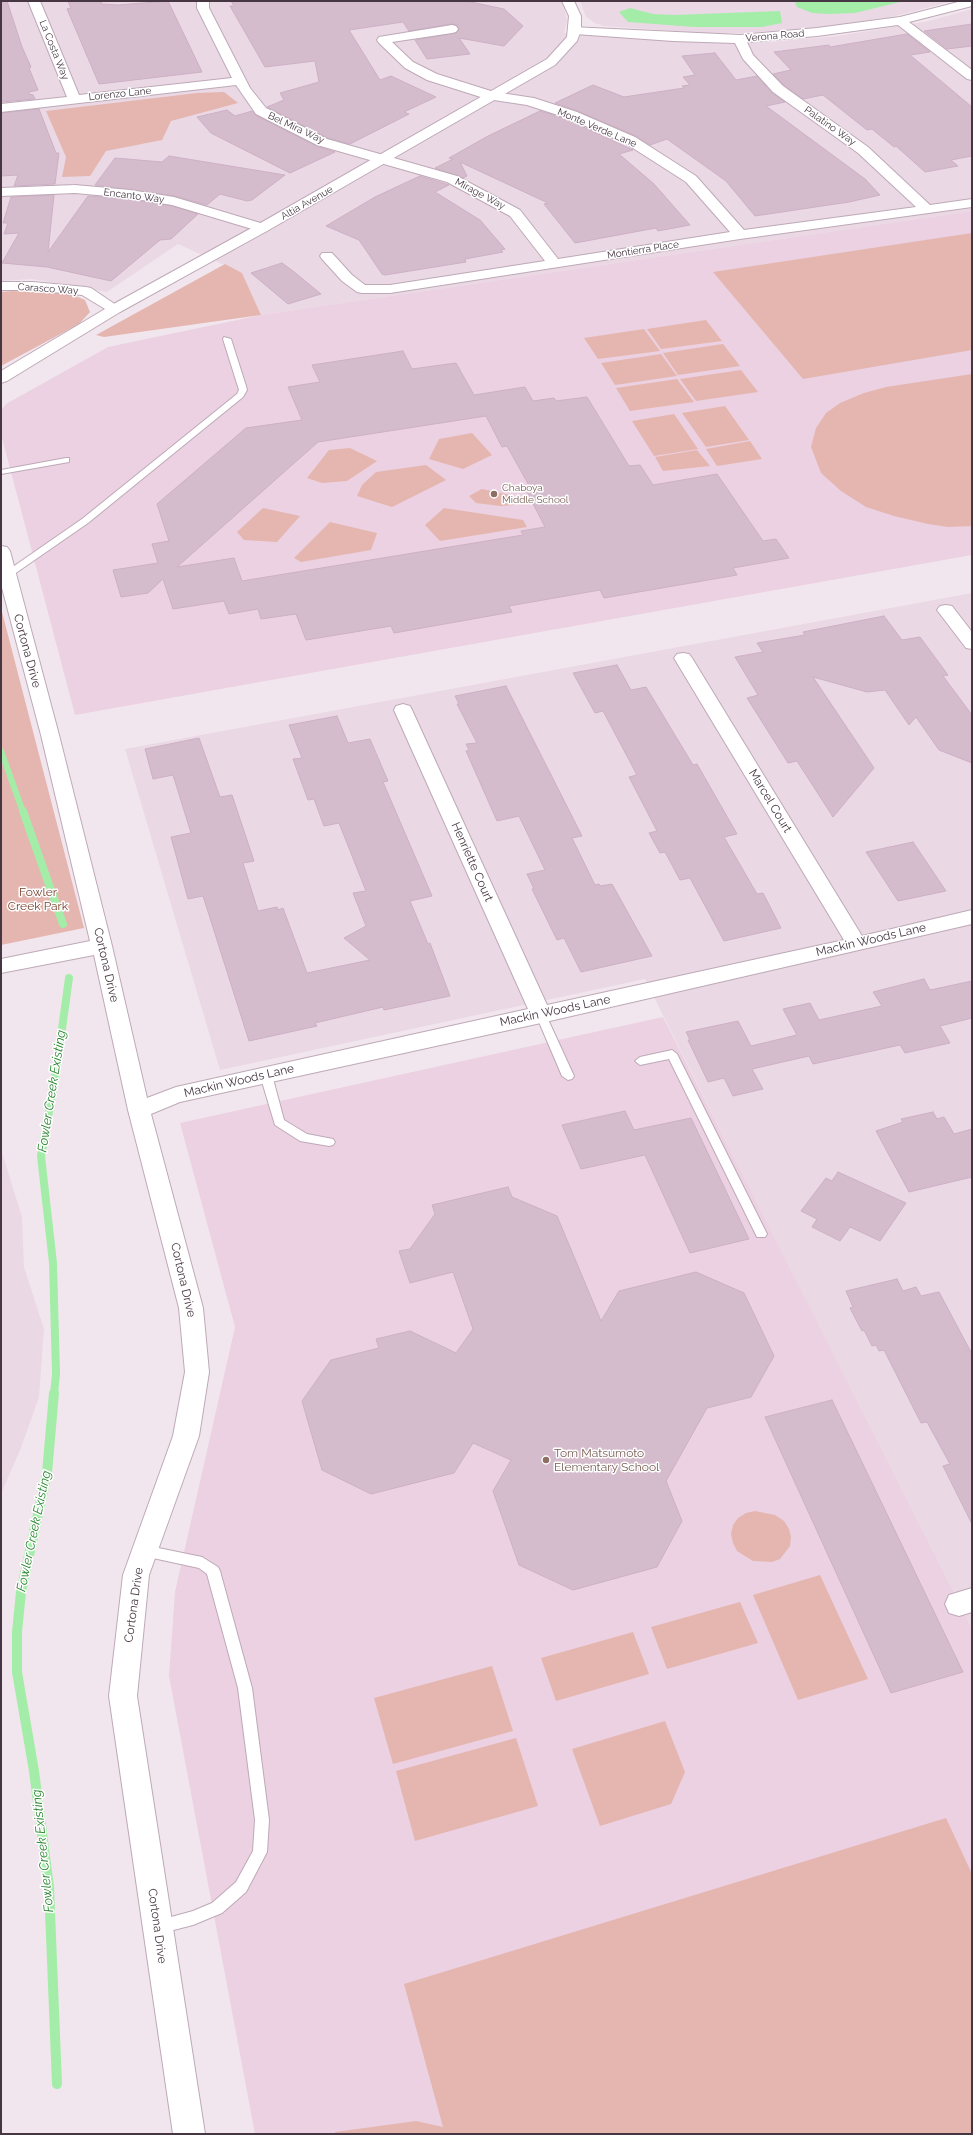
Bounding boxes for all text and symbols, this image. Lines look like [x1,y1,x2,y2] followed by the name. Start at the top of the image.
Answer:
[37,18,71,82] street label: La Costa Way
[745,27,805,45] street label: Verona Road
[88,85,152,103] street label: Lorenzo Lane
[802,104,858,148] street label: Palatino Way
[555,106,639,150] street label: Monte Verde Lane
[266,110,326,146] street label: Bel Mira Way
[453,176,507,212] street label: Mirage Way
[279,183,335,223] street label: Altia Avenue
[103,186,165,206] street label: Encanto Way
[606,238,680,262] street label: Montierra Place
[17,281,79,297] street label: Carasco Way
[502,482,569,506] place label: Chaboya Middle School
[489,489,499,499] marker: Chaboya Middle School
[10,612,44,690] street label: Cortona Drive
[745,767,795,835] street label: Marcel Court
[448,820,496,904] street label: Henriette Court
[8,885,68,913] park label: Fowler Creek Park
[815,920,927,960] street label: Mackin Woods Lane
[90,926,122,1004] street label: Cortona Drive
[498,992,612,1030] street label: Mackin Woods Lane
[35,1029,69,1153] water label: Fowler Creek Existing
[183,1061,295,1101] street label: Mackin Woods Lane
[167,1241,199,1319] street label: Cortona Drive
[554,1446,659,1474] place label: Tom Matsumoto Elementary School
[541,1455,551,1465] marker: Tom Matsumoto Elementary School
[14,1469,54,1593] water label: Fowler Creek Existing
[122,1566,146,1644] street label: Cortona Drive
[29,1789,57,1913] water label: Fowler Creek Existing
[145,1887,169,1965] street label: Cortona Drive

